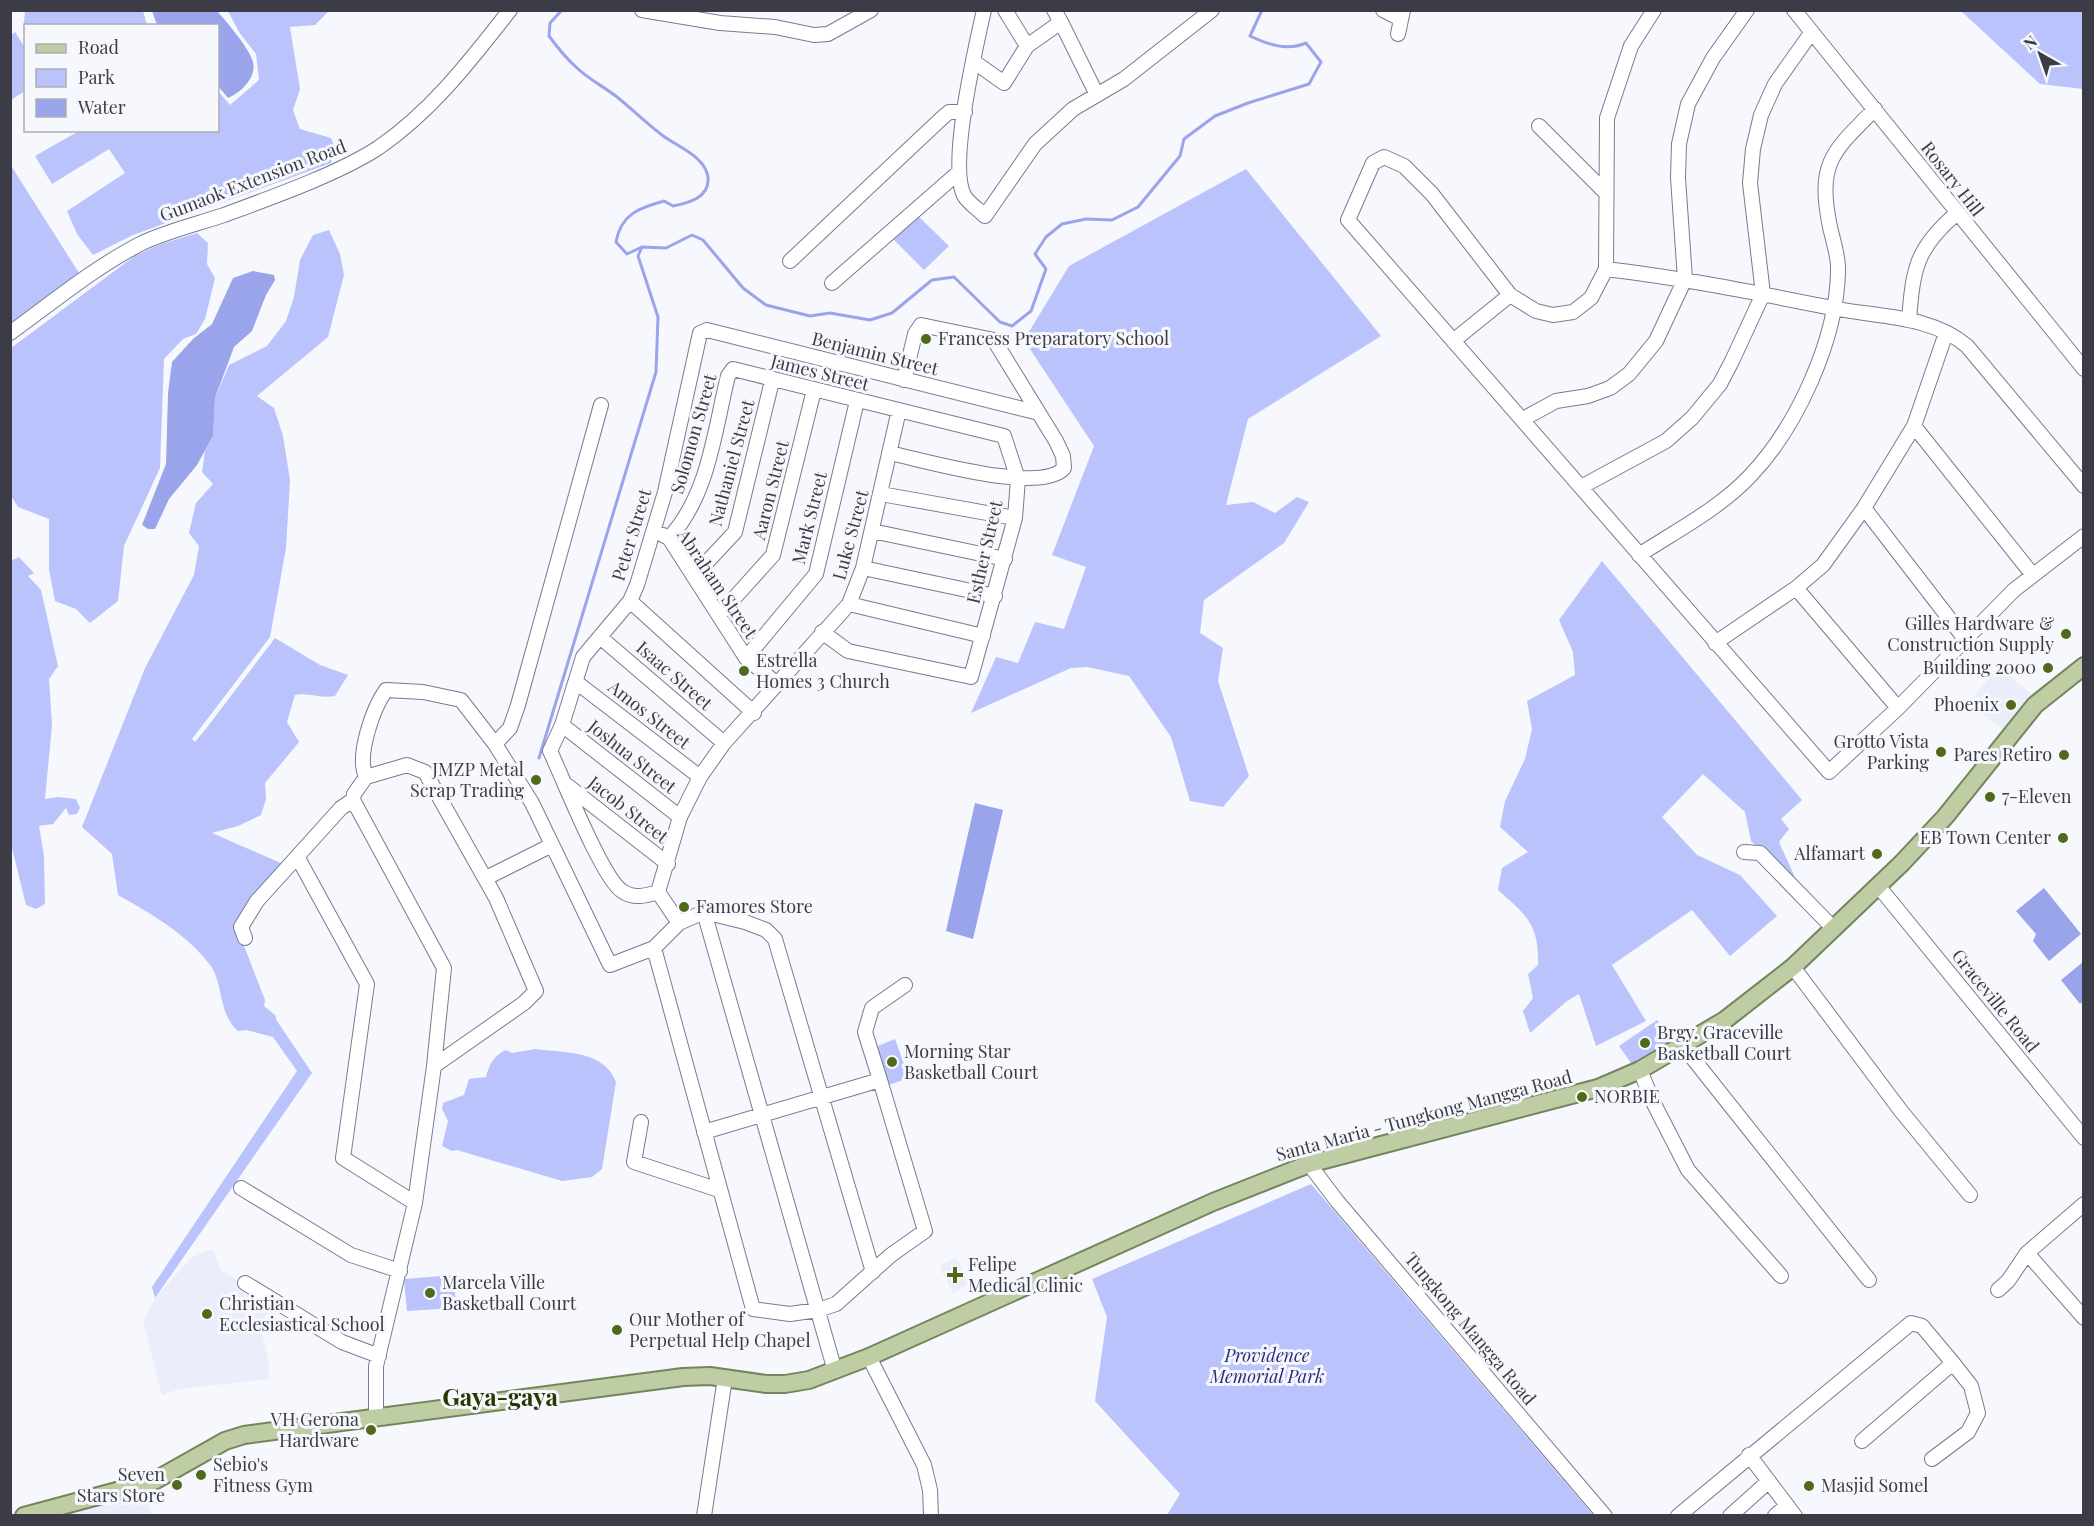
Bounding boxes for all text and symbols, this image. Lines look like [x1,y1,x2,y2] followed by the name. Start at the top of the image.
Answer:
[24,24,219,132] legend
[2010,24,2070,84] north arrow
[2019,30,2042,54] text: N
[78,35,119,59] text: Road
[78,65,115,89] text: Park
[77,95,126,119] text: Water
[156,133,350,227] street label: Gumaok Extension Road
[1916,136,1990,221] street label: Rosary Hill
[809,326,942,381] street label: Benjamin Street
[938,326,1169,350] place label: Francess Preparatory School
[919,332,933,346] marker: Francess Preparatory School
[768,348,872,396] street label: James Street
[664,370,722,496] street label: Solomon Street
[703,396,760,529] street label: Nathaniel Street
[746,437,794,543] street label: Aaron Street
[786,468,832,567] street label: Mark Street
[606,485,657,584] street label: Peter Street
[826,486,874,582] street label: Luke Street
[960,497,1008,606] street label: Esther Street
[672,523,764,643] street label: Abraham Street
[1887,611,2054,656] place label: Gilles Hardware & Construction Supply
[2059,627,2073,641] marker: Gilles Hardware & Construction Supply
[631,636,718,715] street label: Isaac Street
[756,648,890,693] place label: Estrella Homes 3 Church
[1923,655,2036,679] place label: Building 2000
[2041,661,2055,675] marker: Building 2000
[737,664,751,678] marker: Estrella Homes 3 Church
[603,674,696,754] street label: Amos Street
[1934,692,2000,716] place label: Phoenix
[2004,698,2018,712] marker: Phoenix
[583,713,682,799] street label: Joshua Street
[1834,729,1929,774] place label: Grotto Vista Parking
[1953,742,2052,766] place label: Pares Retiro
[1934,745,1948,759] marker: Grotto Vista Parking
[2057,748,2071,762] marker: Pares Retiro
[410,757,524,802] place label: JMZP Metal Scrap Trading
[583,770,674,849] street label: Jacob Street
[529,773,543,787] marker: JMZP Metal Scrap Trading
[2002,784,2072,808] place label: 7-Eleven
[1983,790,1997,804] marker: 7-Eleven
[1920,825,2051,849] place label: EB Town Center
[2056,831,2070,845] marker: EB Town Center
[1793,841,1866,865] place label: Alfamart
[1870,847,1884,861] marker: Alfamart
[696,894,813,918] place label: Famores Store
[677,900,691,914] marker: Famores Store
[1947,944,2045,1057] street label: Graceville Road
[1657,1020,1792,1065] place label: Brgy. Graceville Basketball Court
[1638,1036,1652,1050] marker: Brgy. Graceville Basketball Court
[904,1039,1039,1084] place label: Morning Star Basketball Court
[885,1055,899,1069] marker: Morning Star Basketball Court
[1273,1064,1575,1166] street label: Santa Maria - Tungkong Mangga Road
[1594,1084,1660,1108] place label: NORBIE
[1575,1090,1589,1104] marker: NORBIE
[1400,1247,1542,1410] street label: Tungkong Mangga Road
[968,1252,1083,1297] place label: Felipe Medical Clinic
[946,1266,964,1284] marker: Felipe Medical Clinic
[442,1270,577,1315] place label: Marcela Ville Basketball Court
[423,1286,437,1300] marker: Marcela Ville Basketball Court
[219,1291,385,1336] place label: Christian Ecclesiastical School
[200,1307,214,1321] marker: Christian Ecclesiastical School
[629,1307,811,1352] place label: Our Mother of Perpetual Help Chapel
[610,1323,624,1337] marker: Our Mother of Perpetual Help Chapel
[1209,1343,1324,1388] park label: Providence Memorial Park
[442,1380,558,1412] district label: Gaya-gaya
[270,1407,359,1452] place label: VH Gerona Hardware
[364,1423,378,1437] marker: VH Gerona Hardware
[213,1452,313,1497] place label: Sebio's Fitness Gym
[77,1462,165,1507] place label: Seven Stars Store
[194,1468,208,1482] marker: Sebio's Fitness Gym
[1821,1473,1928,1497] place label: Masjid Somel
[170,1478,184,1492] marker: Seven Stars Store
[1802,1479,1816,1493] marker: Masjid Somel

